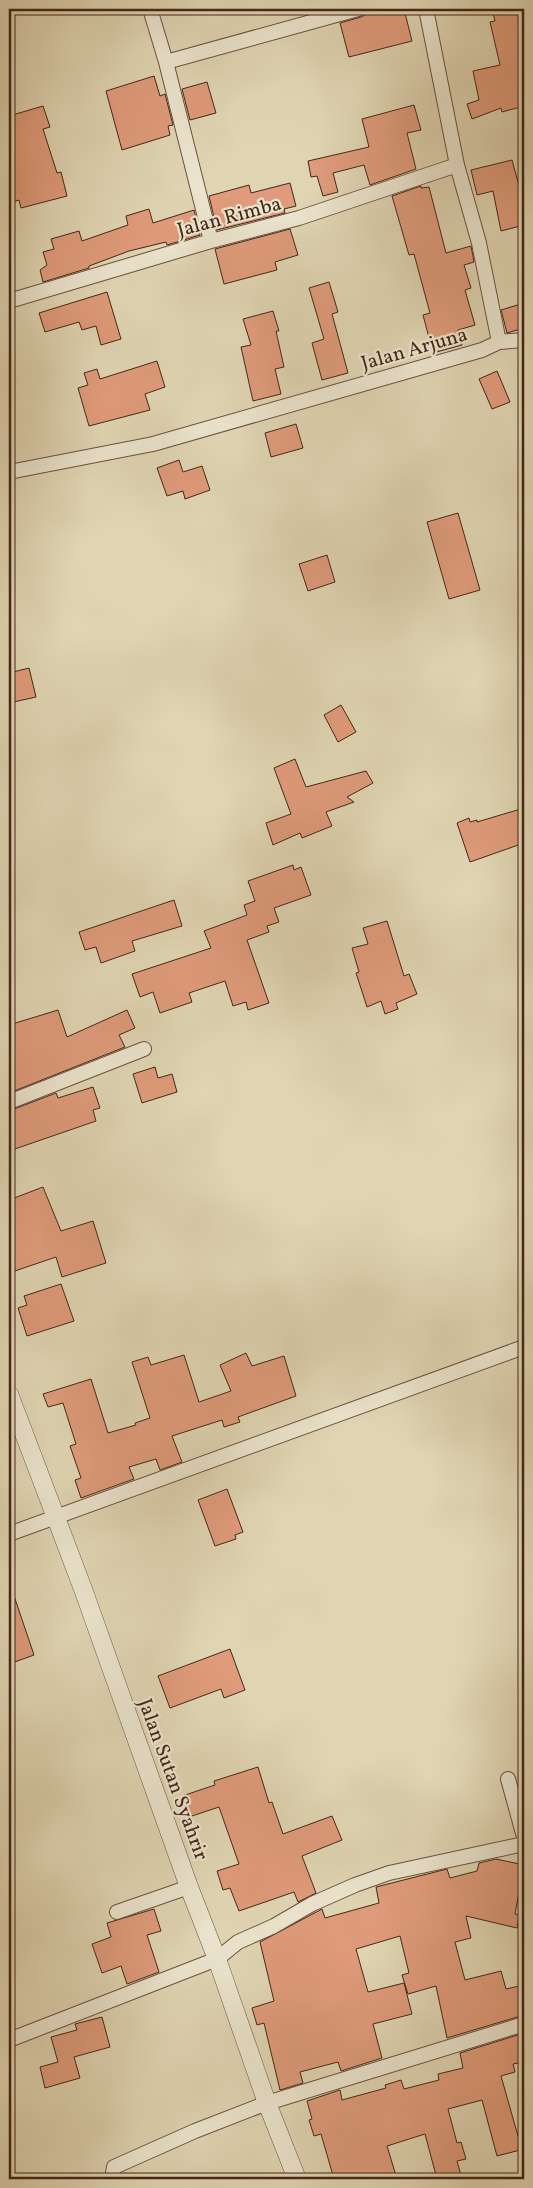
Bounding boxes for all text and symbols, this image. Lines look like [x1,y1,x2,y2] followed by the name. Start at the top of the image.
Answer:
[174,191,285,245] street label: Jalan Rimba
[358,321,471,379] street label: Jalan Arjuna
[130,1695,214,1864] street label: Jalan Sutan Syahrir

